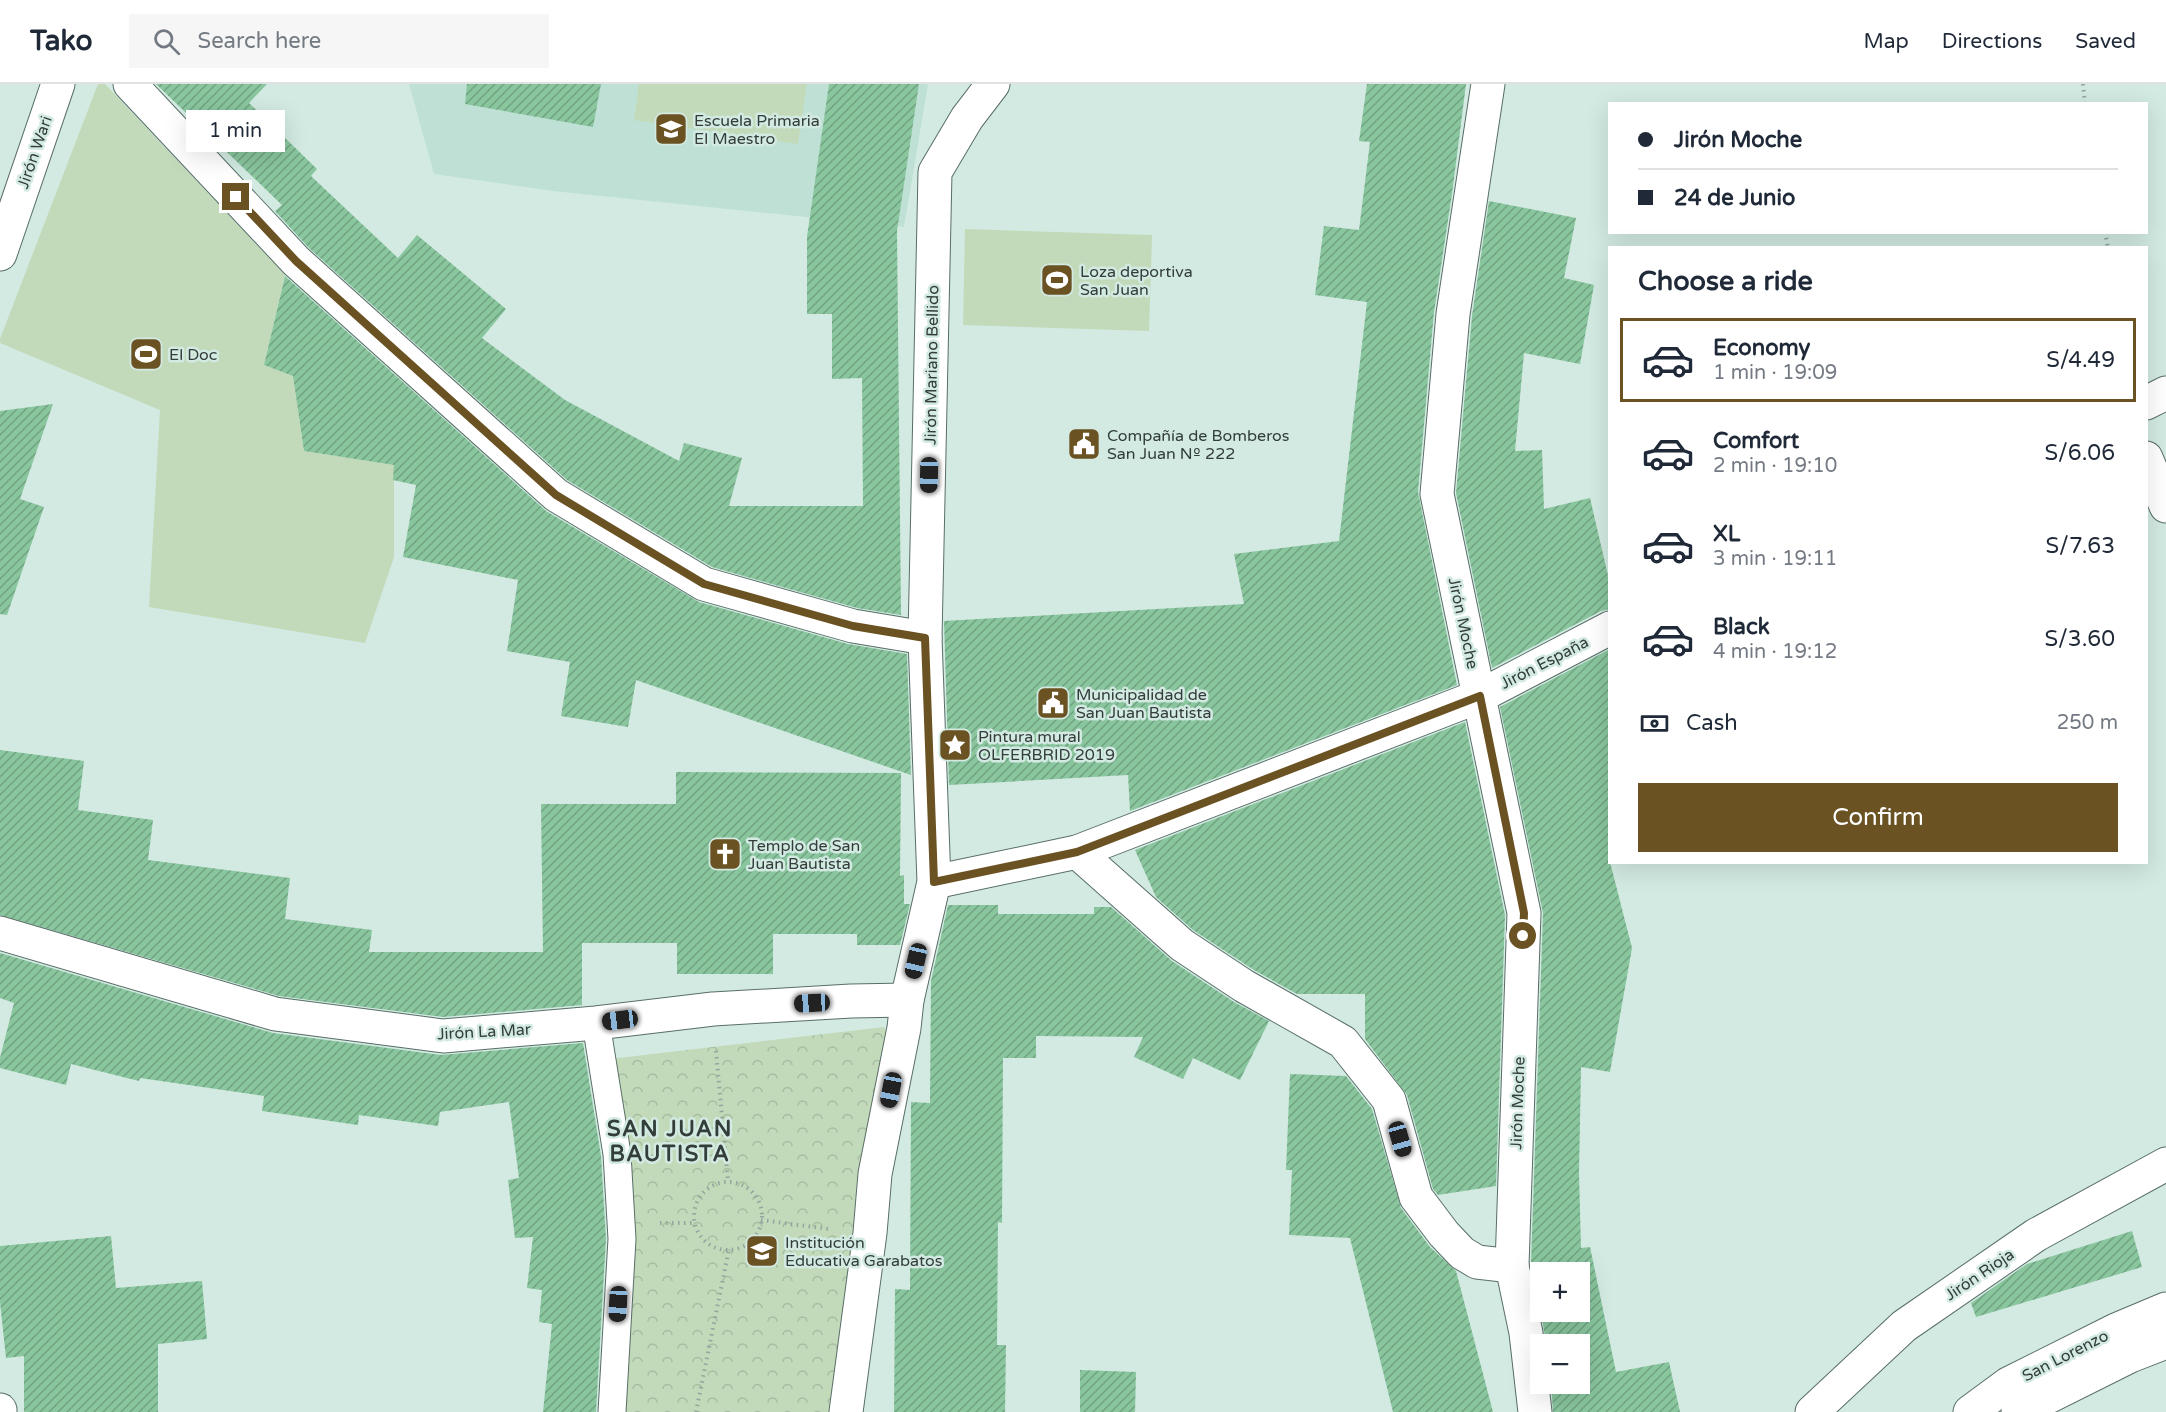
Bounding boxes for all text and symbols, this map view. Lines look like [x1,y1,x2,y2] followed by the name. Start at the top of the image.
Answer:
[129,14,549,68] search box
[30,24,93,58] text: Tako
[150,25,183,58] icon: search
[198,28,321,54] text: Search here
[1863,29,1909,54] text: Map
[1942,29,2042,54] text: Directions
[2075,29,2136,54] text: Saved
[186,110,286,152] callout: 1 min
[653,111,689,147] school or university icon: Escuela Primaria El Maestro
[694,111,820,149] place label: Escuela Primaria El Maestro
[13,113,57,191] street label: Jirón Wari
[209,119,262,143] text: 1 min
[1674,127,1802,153] text: Jirón Moche
[222,183,249,210] route end
[1674,185,1795,211] text: 24 de Junio
[1039,262,1075,298] sports icon: Loza deportiva San Juan
[1080,262,1193,300] place label: Loza deportiva San Juan
[1638,265,1813,298] text: Choose a ride
[921,285,943,445] street label: Jirón Mariano Bellido
[1641,333,1695,387] icon: car
[1713,335,1810,361] text: Economy
[128,336,164,372] sports icon: El Doc
[169,345,217,365] place label: El Doc
[2046,347,2115,373] text: S/4.49
[1713,361,1837,385] text: 1 min · 19:09
[1066,426,1102,462] public building icon: Compañía de Bomberos San Juan Nº 222
[1107,426,1289,464] place label: Compañía de Bomberos San Juan Nº 222
[1641,426,1695,480] icon: car
[1713,428,1799,454] text: Comfort
[2045,440,2115,466] text: S/6.06
[1713,454,1837,478] text: 2 min · 19:10
[920,457,938,493] car
[1641,519,1695,573] icon: car
[1713,521,1740,547] text: XL
[2045,533,2115,559] text: S/7.63
[1713,547,1837,571] text: 3 min · 19:11
[1444,576,1482,671] street label: Jirón Moche
[1641,612,1695,666] icon: car
[1713,614,1770,640] text: Black
[2045,626,2115,652] text: S/3.60
[1497,632,1592,694] street label: Jirón España
[1713,640,1837,664] text: 4 min · 19:12
[1035,685,1071,721] public building icon: Municipalidad de San Juan Bautista
[1076,685,1211,723] place label: Municipalidad de San Juan Bautista
[1638,707,1671,740] icon: cash
[1686,710,1738,736] text: Cash
[2057,711,2118,735] text: 250 m
[937,727,973,763] place icon: Pintura mural OLFERBRID 2019
[978,727,1115,765] place label: Pintura mural OLFERBRID 2019
[1638,783,2118,852] button: Confirm
[707,836,743,872] church icon: Templo de San Juan Bautista
[748,836,860,874] place label: Templo de San Juan Bautista
[1509,922,1536,949] route start
[903,941,929,981] car
[794,993,830,1013] car
[601,1009,639,1031] car
[437,1020,532,1044] street label: Jirón La Mar
[1506,1056,1530,1150] street label: Jirón Moche
[879,1071,903,1109] car
[607,1116,733,1167] district label: SAN JUAN BAUTISTA
[1386,1119,1414,1159] car
[744,1233,780,1269] school or university icon: Institución Educativa Garabatos
[785,1233,942,1271] place label: Institución Educativa Garabatos
[1941,1244,2018,1305] street label: Jirón Rioja
[1530,1262,1590,1394] map controls
[1530,1262,1590,1322] button: +
[608,1286,628,1322] car
[2019,1326,2112,1386] street label: San Lorenzo
[1530,1334,1590,1394] button: −

